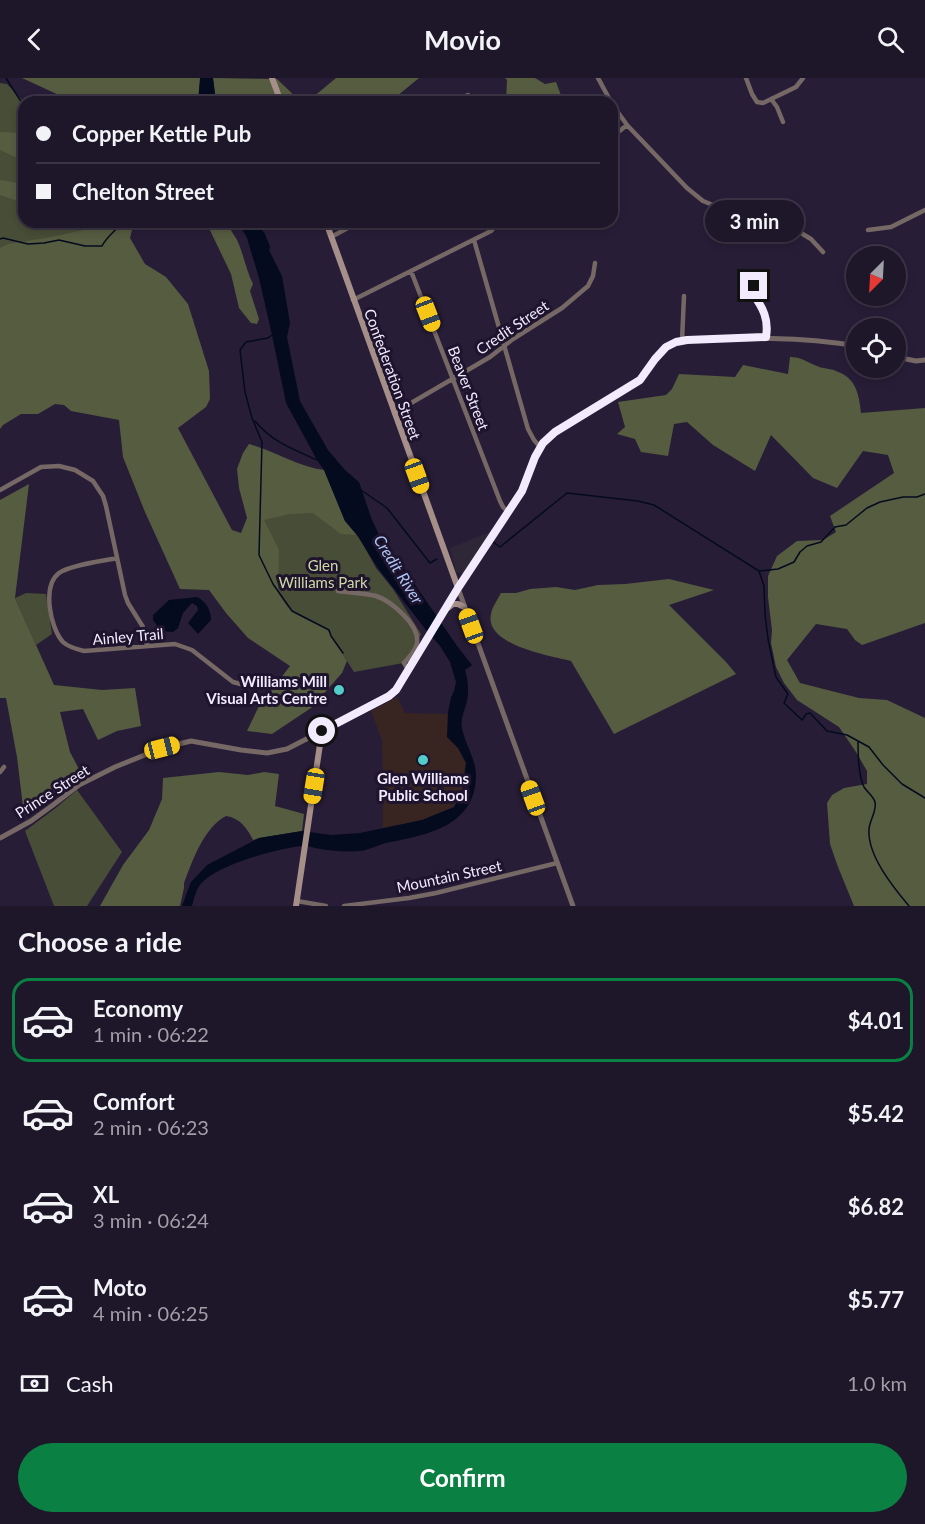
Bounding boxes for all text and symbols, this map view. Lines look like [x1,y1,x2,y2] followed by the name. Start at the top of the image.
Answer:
[18,23,51,56] icon: back
[424,23,501,56] text: Movio
[874,23,907,56] icon: search
[72,120,251,147] text: Copper Kettle Pub
[72,178,214,205] text: Chelton Street
[704,199,804,241] callout: 3 min
[730,209,779,233] text: 3 min
[846,246,906,306] north arrow
[846,246,906,378] map controls
[740,272,767,299] route end
[413,294,443,334] car
[472,296,552,358] street label: Credit Street
[361,306,425,443] street label: Confederation Street
[846,318,906,378] button: locate
[445,343,494,433] street label: Beaver Street
[402,456,432,496] car
[370,531,428,607] water label: Credit River
[278,556,368,591] park label: Glen Williams Park
[456,606,486,646] car
[92,624,164,648] street label: Ainley Trail
[205,672,327,707] place label: Williams Mill Visual Arts Centre
[332,683,346,697] marker: Williams Mill Visual Arts Centre
[308,717,335,744] route start
[142,735,182,761] car
[416,753,430,767] marker: Glen Williams Public School
[12,760,93,822] street label: Prince Street
[302,767,326,805] car
[377,769,469,804] place label: Glen Williams Public School
[518,778,548,818] car
[395,856,504,896] street label: Mountain Street
[18,925,182,958] text: Choose a ride
[21,993,75,1047] icon: car
[93,995,183,1022] text: Economy
[848,1007,904,1034] text: $4.01
[93,1022,209,1046] text: 1 min · 06:22
[21,1086,75,1140] icon: car
[93,1088,175,1115] text: Comfort
[848,1100,904,1127] text: $5.42
[93,1115,209,1139] text: 2 min · 06:23
[21,1179,75,1233] icon: car
[93,1181,119,1208] text: XL
[848,1193,904,1220] text: $6.82
[93,1208,209,1232] text: 3 min · 06:24
[21,1272,75,1326] icon: car
[93,1274,147,1301] text: Moto
[848,1286,904,1313] text: $5.77
[93,1301,209,1325] text: 4 min · 06:25
[18,1367,51,1400] icon: cash
[66,1370,113,1397] text: Cash
[847,1371,907,1395] text: 1.0 km
[18,1443,907,1512] button: Confirm

